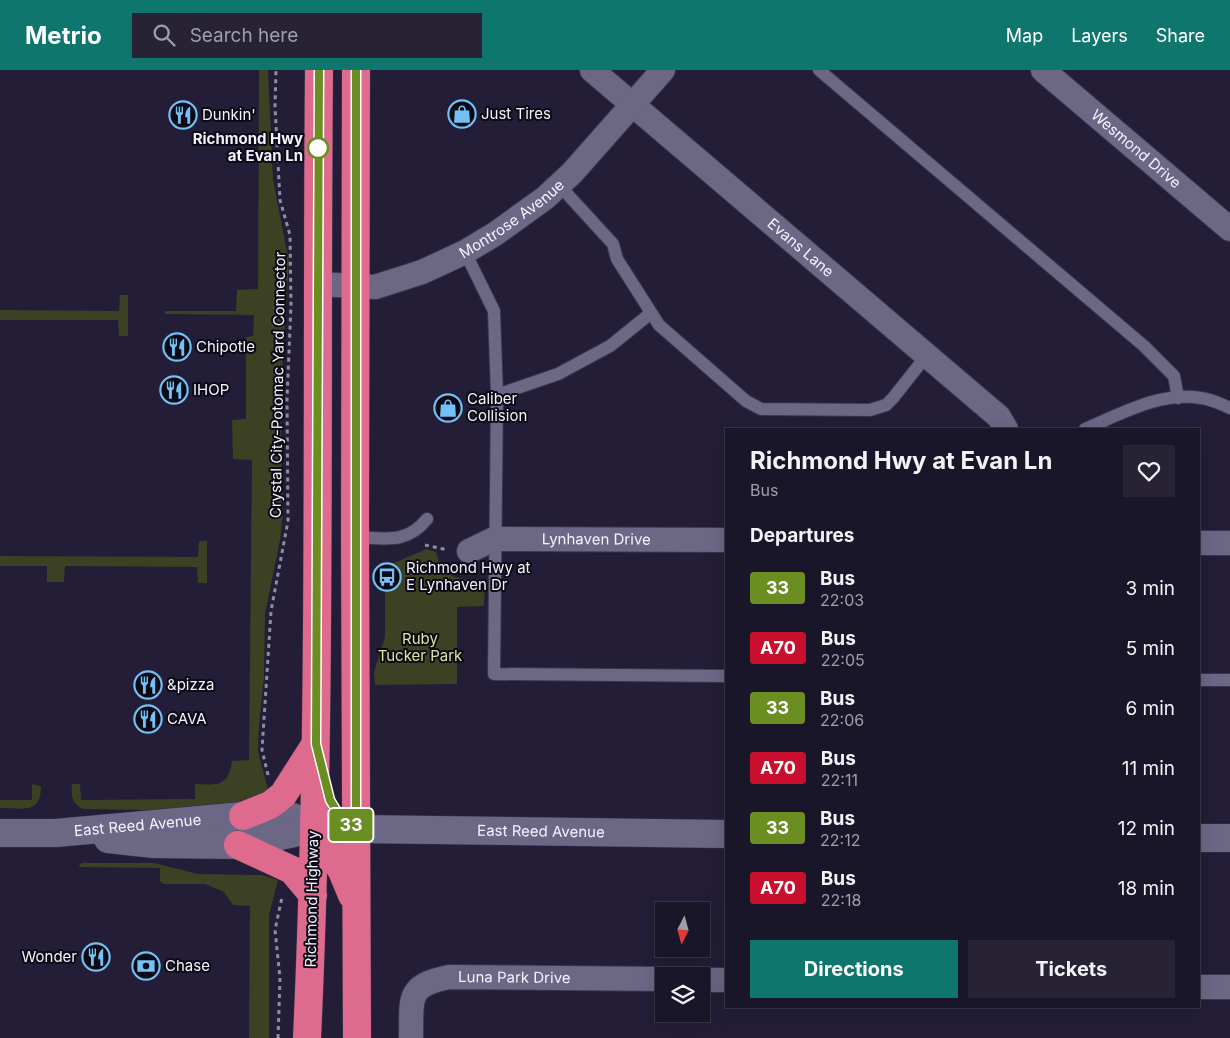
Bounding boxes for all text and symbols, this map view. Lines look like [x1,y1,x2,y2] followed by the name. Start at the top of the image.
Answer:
[132,13,482,58] search box
[25,21,102,50] text: Metrio
[150,21,178,49] icon: search
[190,24,298,47] text: Search here
[1006,25,1043,46] text: Map
[1071,25,1128,46] text: Layers
[1156,25,1205,46] text: Share
[447,99,477,129] shop icon: Just Tires
[168,100,198,130] restaurant icon: Dunkin'
[481,104,551,123] place label: Just Tires
[202,105,256,124] place label: Dunkin'
[1087,105,1185,192] street label: Wesmond Drive
[193,129,303,165] place label: Richmond Hwy at Evan Ln
[307,137,329,159] marker: Richmond Hwy at Evan Ln
[456,175,568,262] street label: Montrose Avenue
[764,214,838,281] street label: Evans Lane
[266,251,289,518] street label: Crystal City-Potomac Yard Connector
[162,332,192,362] restaurant icon: Chipotle
[196,337,255,356] place label: Chipotle
[159,375,189,405] restaurant icon: IHOP
[193,380,229,399] place label: IHOP
[467,389,527,425] place label: Caliber Collision
[433,393,463,423] shop icon: Caliber Collision
[1123,445,1175,497] button: heart
[750,446,1052,475] text: Richmond Hwy at Evan Ln
[750,480,778,500] text: Bus
[750,524,854,547] text: Departures
[542,529,651,549] street label: Lynhaven Drive
[406,558,531,594] place label: Richmond Hwy at E Lynhaven Dr
[372,562,402,592] bus stop icon: Richmond Hwy at E Lynhaven Dr
[820,567,855,590] text: Bus
[766,577,789,598] text: 33
[1125,577,1175,600] text: 3 min
[820,590,864,610] text: 22:03
[821,627,856,650] text: Bus
[378,629,463,665] park label: Ruby Tucker Park
[760,637,796,658] text: A70
[1126,637,1175,660] text: 5 min
[821,650,865,670] text: 22:05
[133,670,163,700] restaurant icon: &pizza
[167,675,214,694] place label: &pizza
[820,687,855,710] text: Bus
[766,697,789,718] text: 33
[1125,697,1175,720] text: 6 min
[133,704,163,734] restaurant icon: CAVA
[167,709,207,728] place label: CAVA
[820,710,864,730] text: 22:06
[821,747,856,770] text: Bus
[760,757,796,778] text: A70
[1122,757,1175,780] text: 11 min
[821,770,858,790] text: 22:11
[820,807,855,830] text: Bus
[328,809,374,841] line badge: 33
[73,810,202,840] street label: East Reed Avenue
[339,814,363,835] text: 33
[766,817,789,838] text: 33
[1118,817,1175,840] text: 12 min
[477,821,605,841] street label: East Reed Avenue
[301,830,322,968] street label: Richmond Highway
[820,830,860,850] text: 22:12
[821,867,856,890] text: Bus
[760,877,796,898] text: A70
[1118,877,1175,900] text: 18 min
[821,890,861,910] text: 22:18
[655,902,710,958] north arrow
[655,902,710,1022] map controls
[750,940,958,998] button: Directions
[968,940,1175,998] button: Tickets
[81,942,111,972] restaurant icon: Wonder
[22,947,77,966] place label: Wonder
[131,951,161,981] bank icon: Chase
[165,956,210,975] place label: Chase
[458,967,571,987] street label: Luna Park Drive
[655,967,710,1022] button: layers

